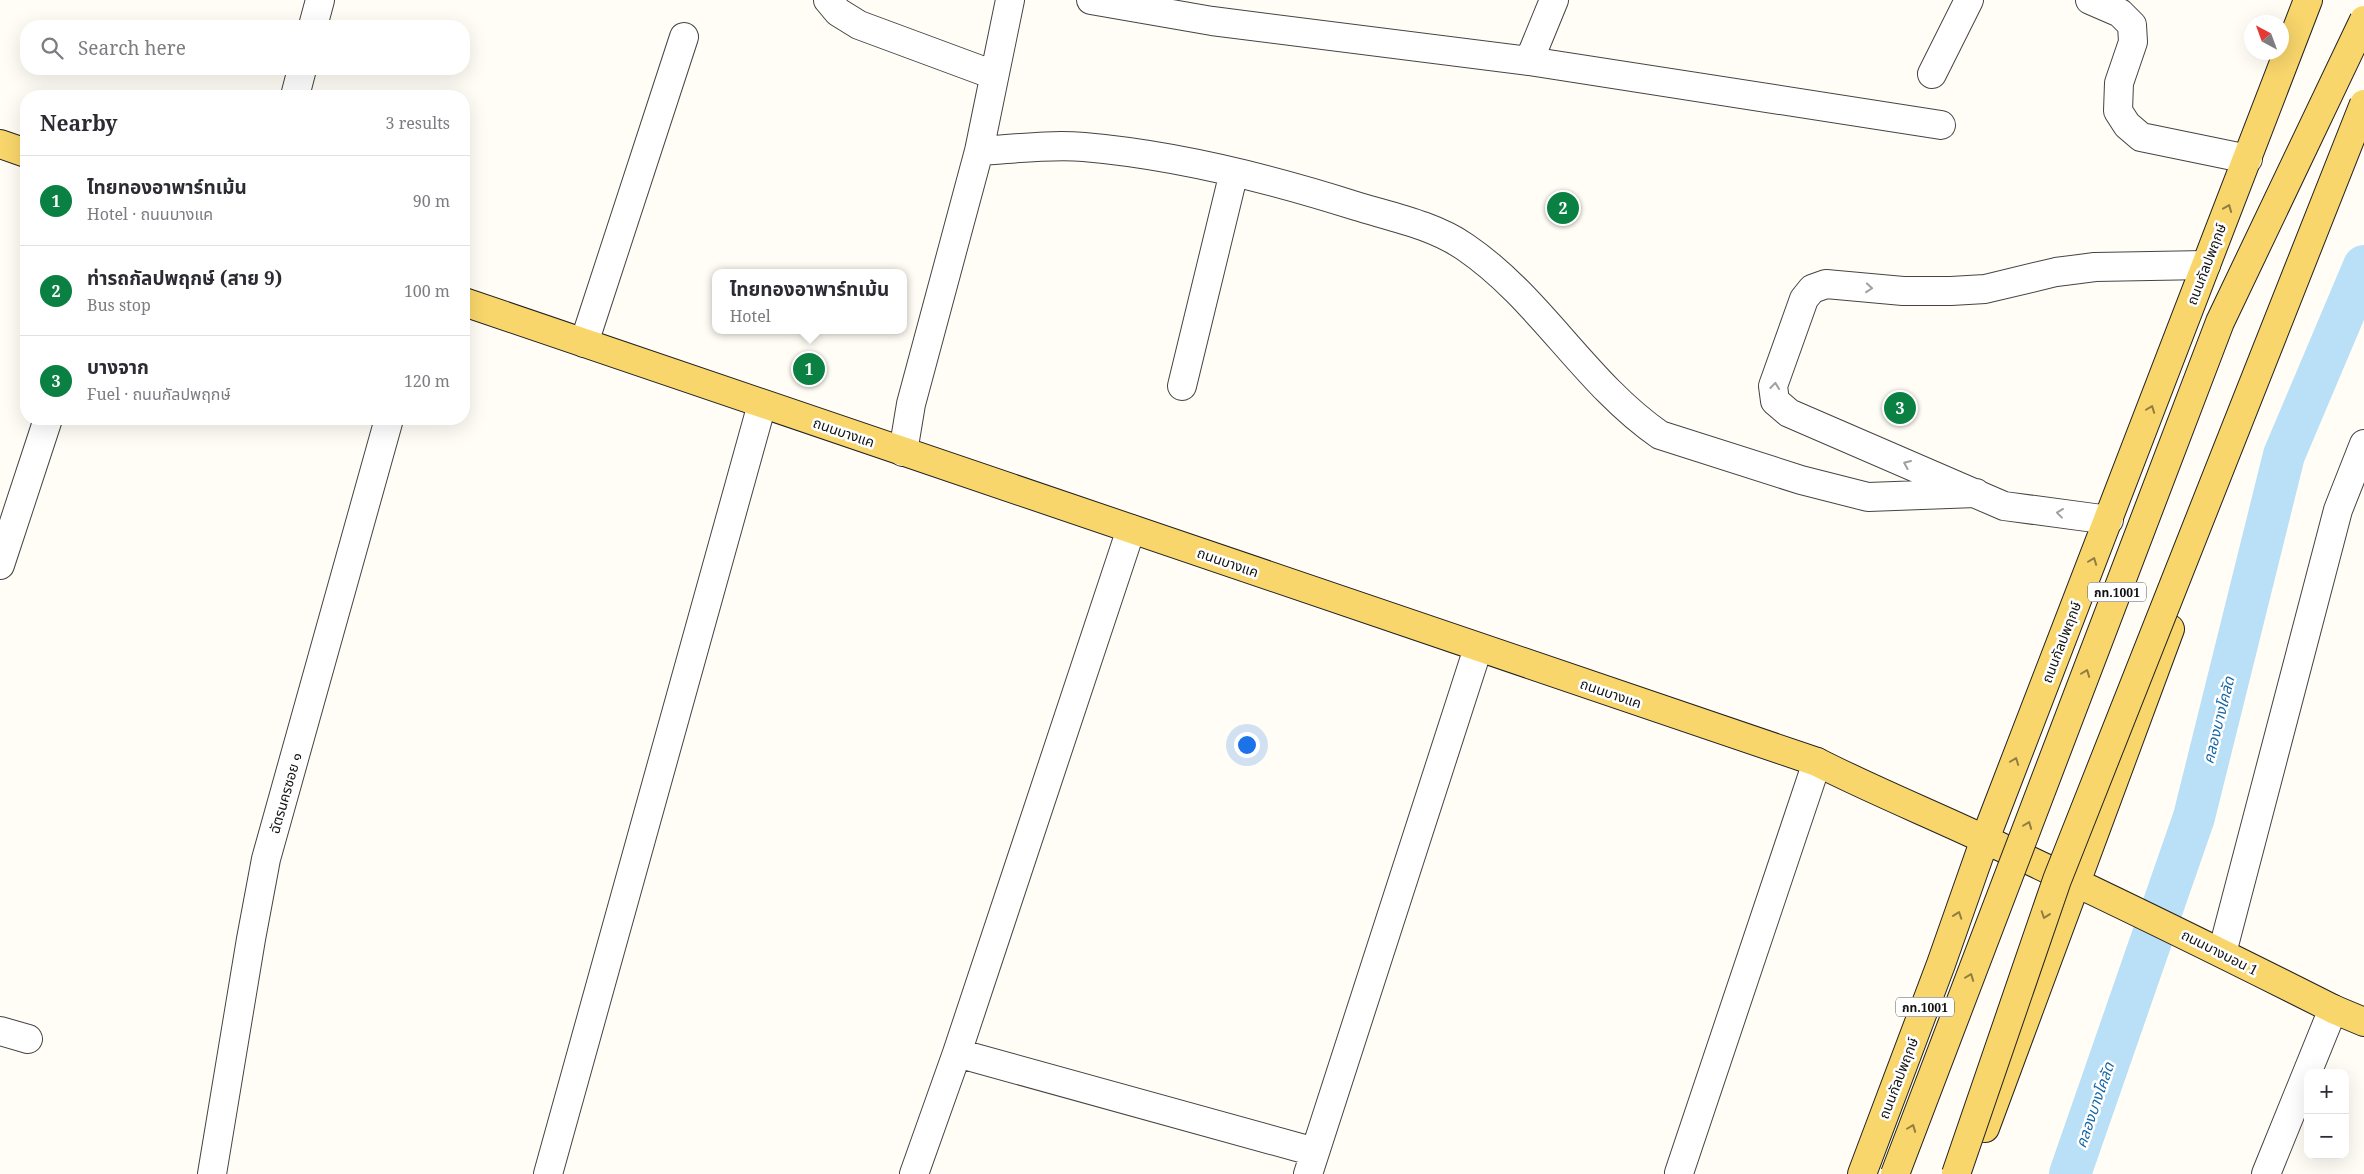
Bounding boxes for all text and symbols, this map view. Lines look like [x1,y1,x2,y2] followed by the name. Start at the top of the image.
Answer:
[2244,15,2289,60] north arrow
[20,20,470,75] search box
[38,34,66,62] icon: search
[78,35,186,61] text: Search here
[40,109,118,137] text: Nearby
[386,112,450,134] text: 3 results
[87,174,247,200] text: ไทยทองอาพาร์ทเม้น
[1547,189,1579,227] pin: 2
[51,190,61,212] text: 1
[413,190,450,212] text: 90 m
[87,203,213,225] text: Hotel · ถนนบางแค
[2222,204,2232,213] one-way arrow
[2182,220,2230,308] street label: ถนนกัลปพฤกษ์
[87,265,282,291] text: ท่ารถกัลปพฤกษ์ (สาย 9)
[712,269,907,334] popup
[730,276,889,302] text: ไทยทองอาพาร์ทเม้น
[51,280,61,302] text: 2
[404,280,450,302] text: 100 m
[1865,282,1873,293] one-way arrow
[87,294,151,316] text: Bus stop
[730,305,771,327] text: Hotel
[793,350,825,388] pin: 1
[87,354,149,380] text: บางจาก
[51,370,61,392] text: 3
[404,370,450,392] text: 120 m
[1769,381,1780,389] one-way arrow
[87,383,231,405] text: Fuel · ถนนกัลปพฤกษ์
[1884,389,1916,427] pin: 3
[2145,405,2155,414] one-way arrow
[811,413,877,451] street label: ถนนบางแค
[1903,459,1912,470] one-way arrow
[2056,509,2065,519] one-way arrow
[1195,543,1261,581] street label: ถนนบางแค
[2087,557,2097,565] one-way arrow
[2088,582,2146,602] road number: กท.1001
[2037,598,2085,686] street label: ถนนกัลปพฤกษ์
[2080,669,2090,678] one-way arrow
[1578,674,1644,712] street label: ถนนบางแค
[2198,674,2239,766] water label: คลองบางโคลัด
[1234,732,1260,758] your location
[264,750,306,836] street label: ฉัตรนครซอย ๑
[2009,757,2020,766] one-way arrow
[2022,821,2032,830] one-way arrow
[2041,910,2051,919] one-way arrow
[1952,911,1962,920] one-way arrow
[2178,925,2262,979] street label: ถนนบางบอน 1
[1964,973,1974,981] one-way arrow
[1896,998,1954,1016] road number: กท.1001
[1874,1034,1922,1122] street label: ถนนกัลปพฤกษ์
[2070,1059,2118,1150] water label: คลองบางโคลัด
[2304,1069,2349,1159] map controls
[2304,1069,2349,1114] button: +
[2304,1114,2349,1159] button: −
[1906,1125,1916,1133] one-way arrow

